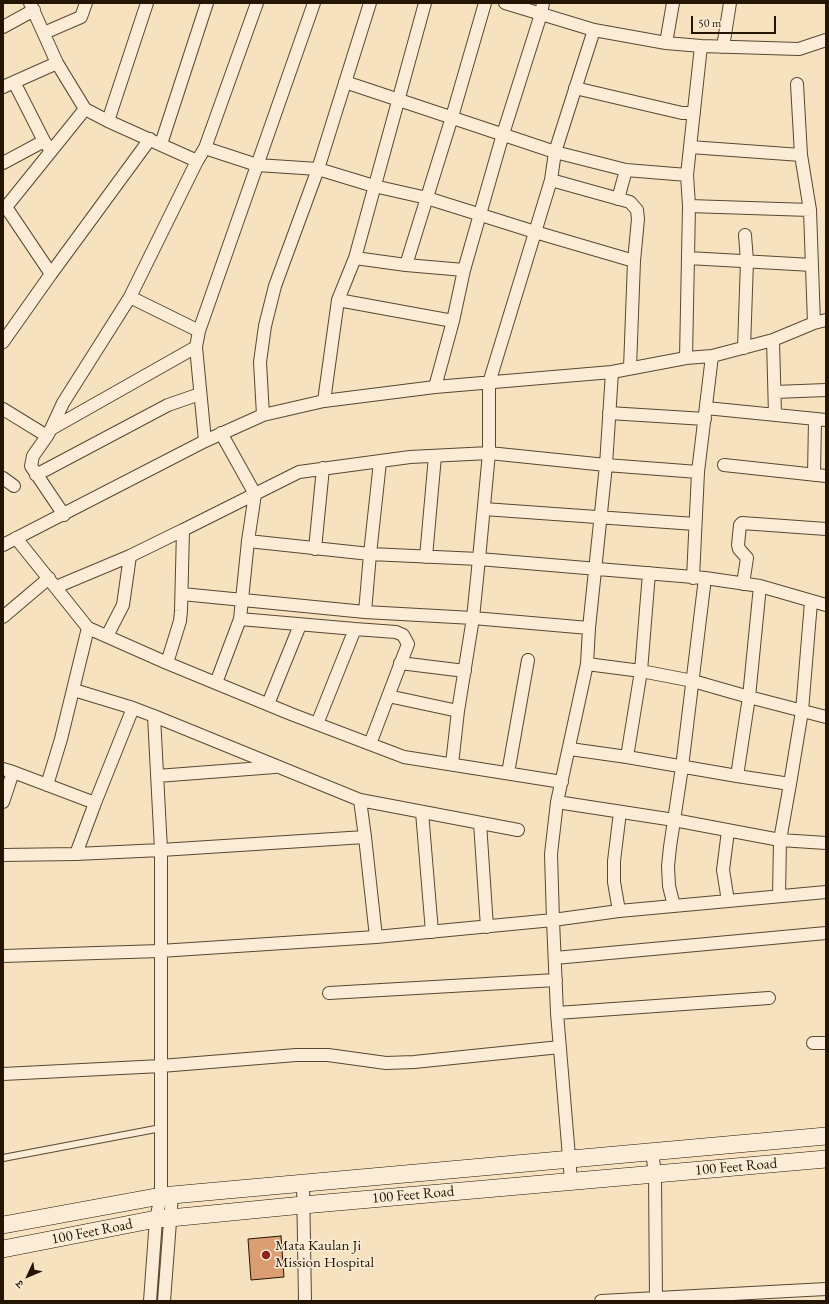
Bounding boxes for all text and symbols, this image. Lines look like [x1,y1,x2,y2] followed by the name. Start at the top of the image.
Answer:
[693,8,778,34] scale bar
[698,15,721,31] text: 50 m
[694,1154,778,1180] street label: 100 Feet Road
[371,1182,455,1208] street label: 100 Feet Road
[50,1215,134,1249] street label: 100 Feet Road
[275,1237,374,1272] place label: Mata Kaulan Ji Mission Hospital
[260,1249,272,1261] marker: Mata Kaulan Ji Mission Hospital
[8,1256,48,1296] north arrow
[12,1277,26,1291] text: उ

